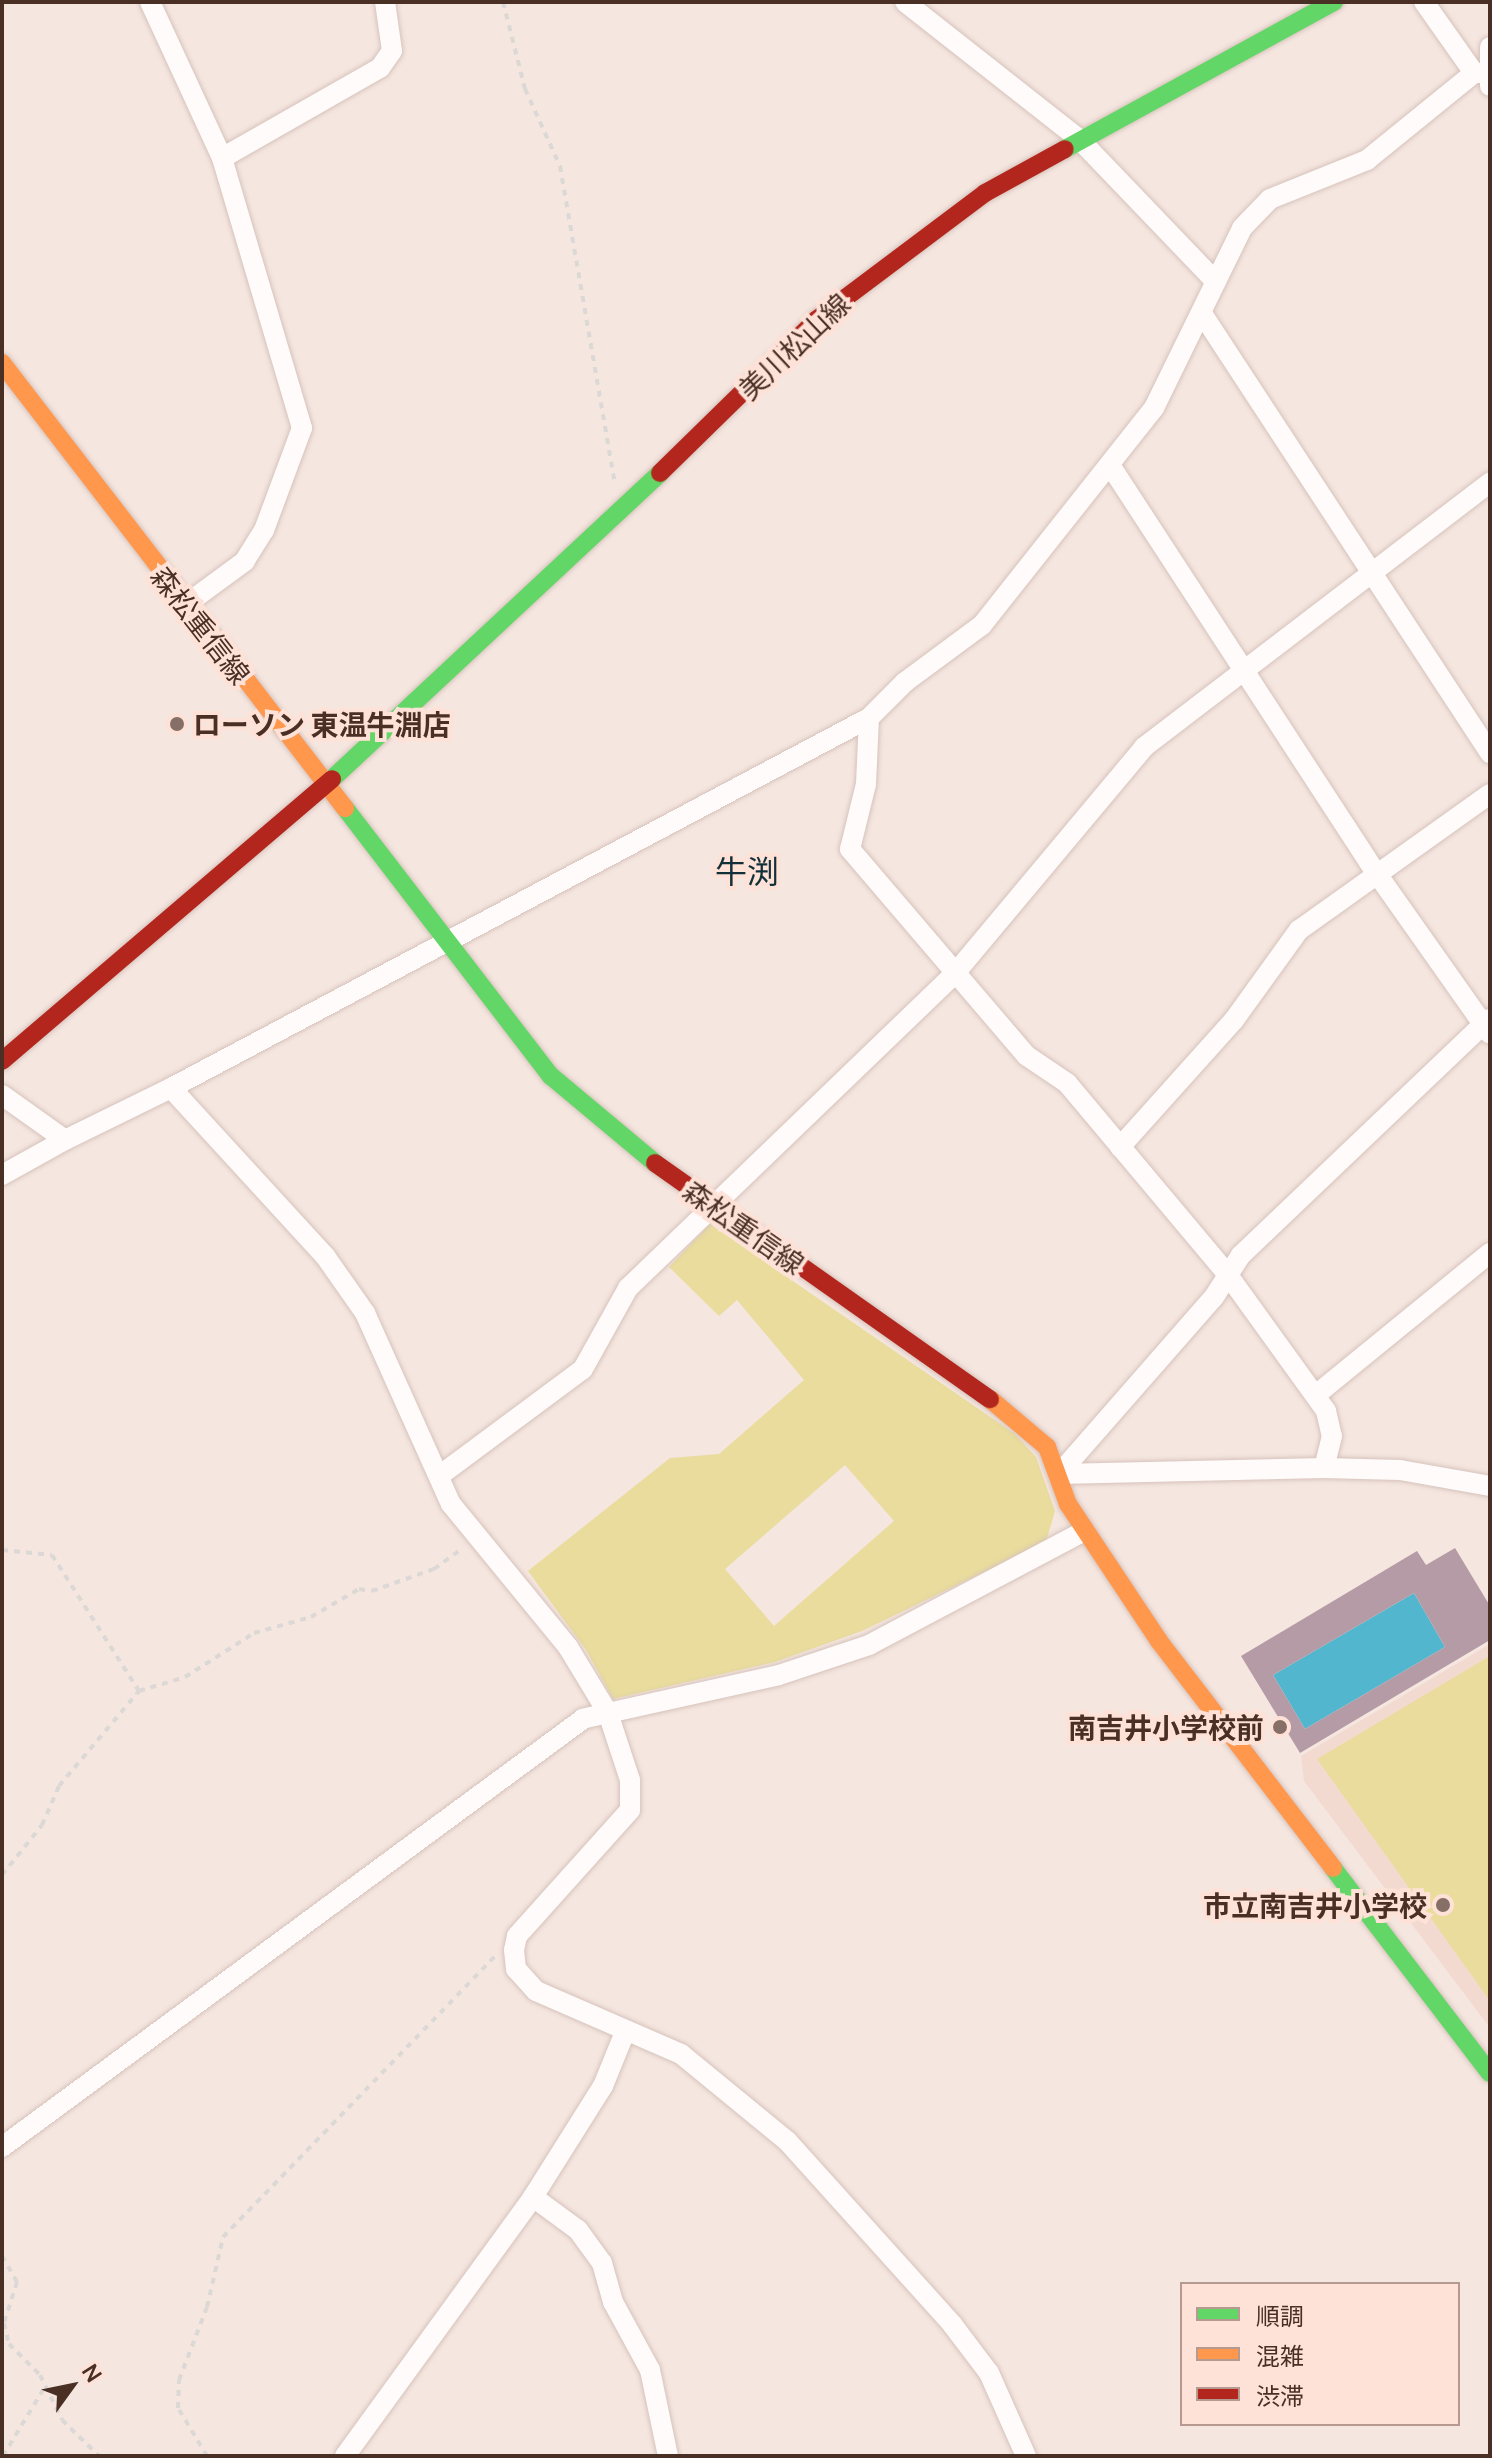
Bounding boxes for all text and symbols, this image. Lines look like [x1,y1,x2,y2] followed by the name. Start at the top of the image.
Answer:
[731,286,857,406] street label: 美川松山線
[145,559,257,691] street label: 森松重信線
[193,707,451,741] place label: ローソン 東温牛淵店
[168,715,186,733] marker: ローソン 東温牛淵店
[715,852,779,890] district label: 牛渕
[677,1173,811,1281] street label: 森松重信線
[1068,1710,1264,1744] place label: 南吉井小学校前
[1271,1718,1289,1736] marker: 南吉井小学校前
[1203,1888,1427,1922] place label: 市立南吉井小学校
[1434,1896,1452,1914] marker: 市立南吉井小学校
[1180,2282,1460,2426] legend
[1256,2299,1304,2332] text: 順調
[1256,2339,1304,2372] text: 混雑
[32,2346,112,2426] north arrow
[75,2358,109,2388] text: N
[1256,2379,1304,2412] text: 渋滞

